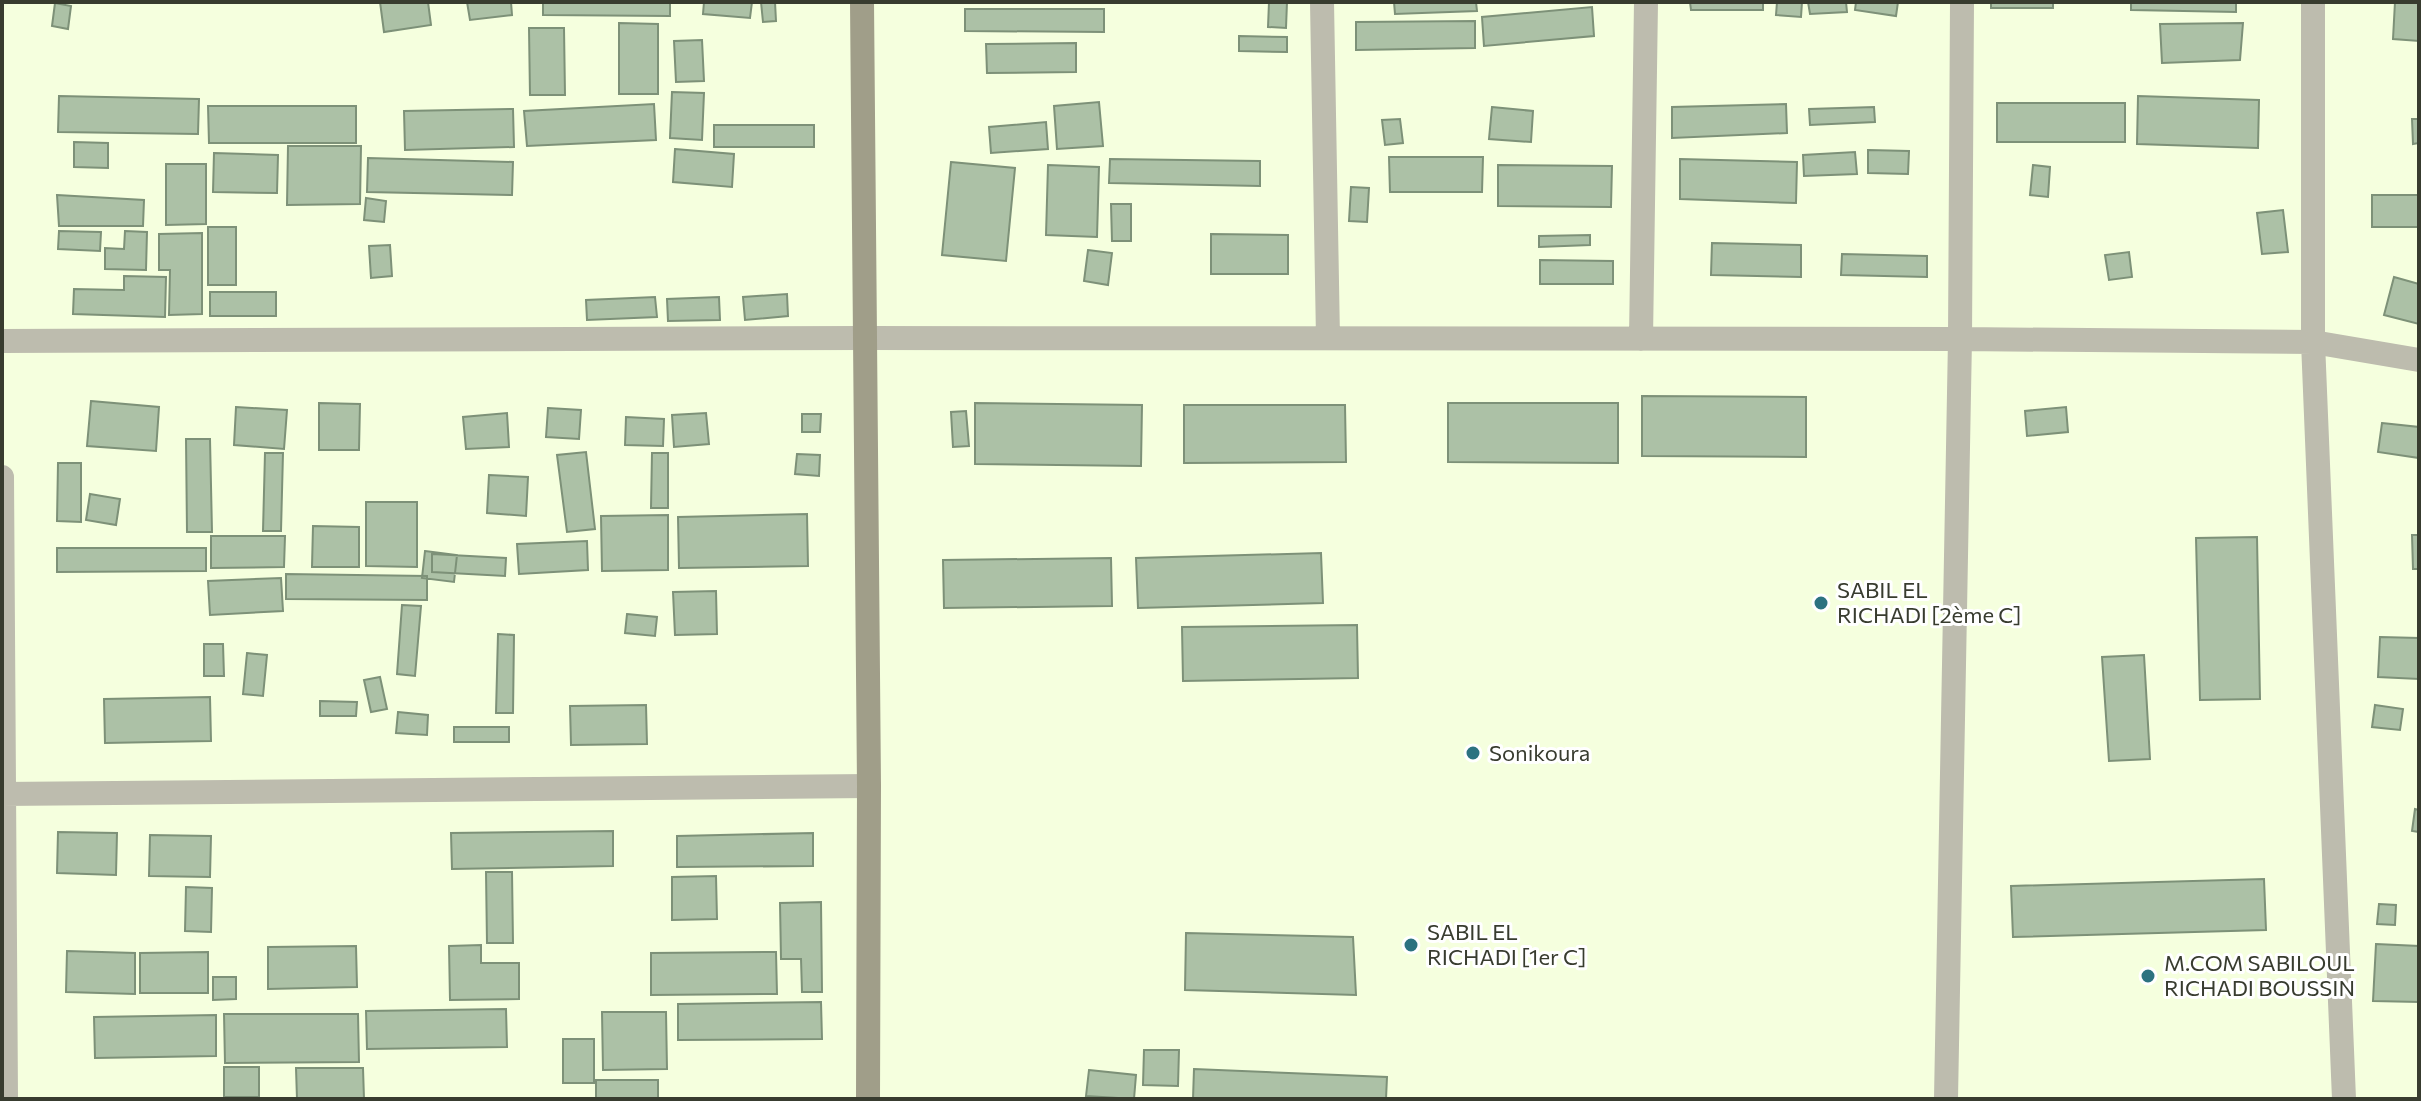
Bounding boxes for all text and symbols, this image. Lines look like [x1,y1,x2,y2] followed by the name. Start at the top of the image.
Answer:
[1837,576,2021,628] place label: SABIL EL RICHADI [2ème C]
[1812,594,1830,612] marker: SABIL EL RICHADI [2ème C]
[1489,739,1590,766] place label: Sonikoura
[1464,744,1482,762] marker: Sonikoura
[1427,918,1586,970] place label: SABIL EL RICHADI [1er C]
[1402,936,1420,954] marker: SABIL EL RICHADI [1er C]
[2164,949,2355,1001] place label: M.COM SABILOUL RICHADI BOUSSIN
[2139,967,2157,985] marker: M.COM SABILOUL RICHADI BOUSSIN

